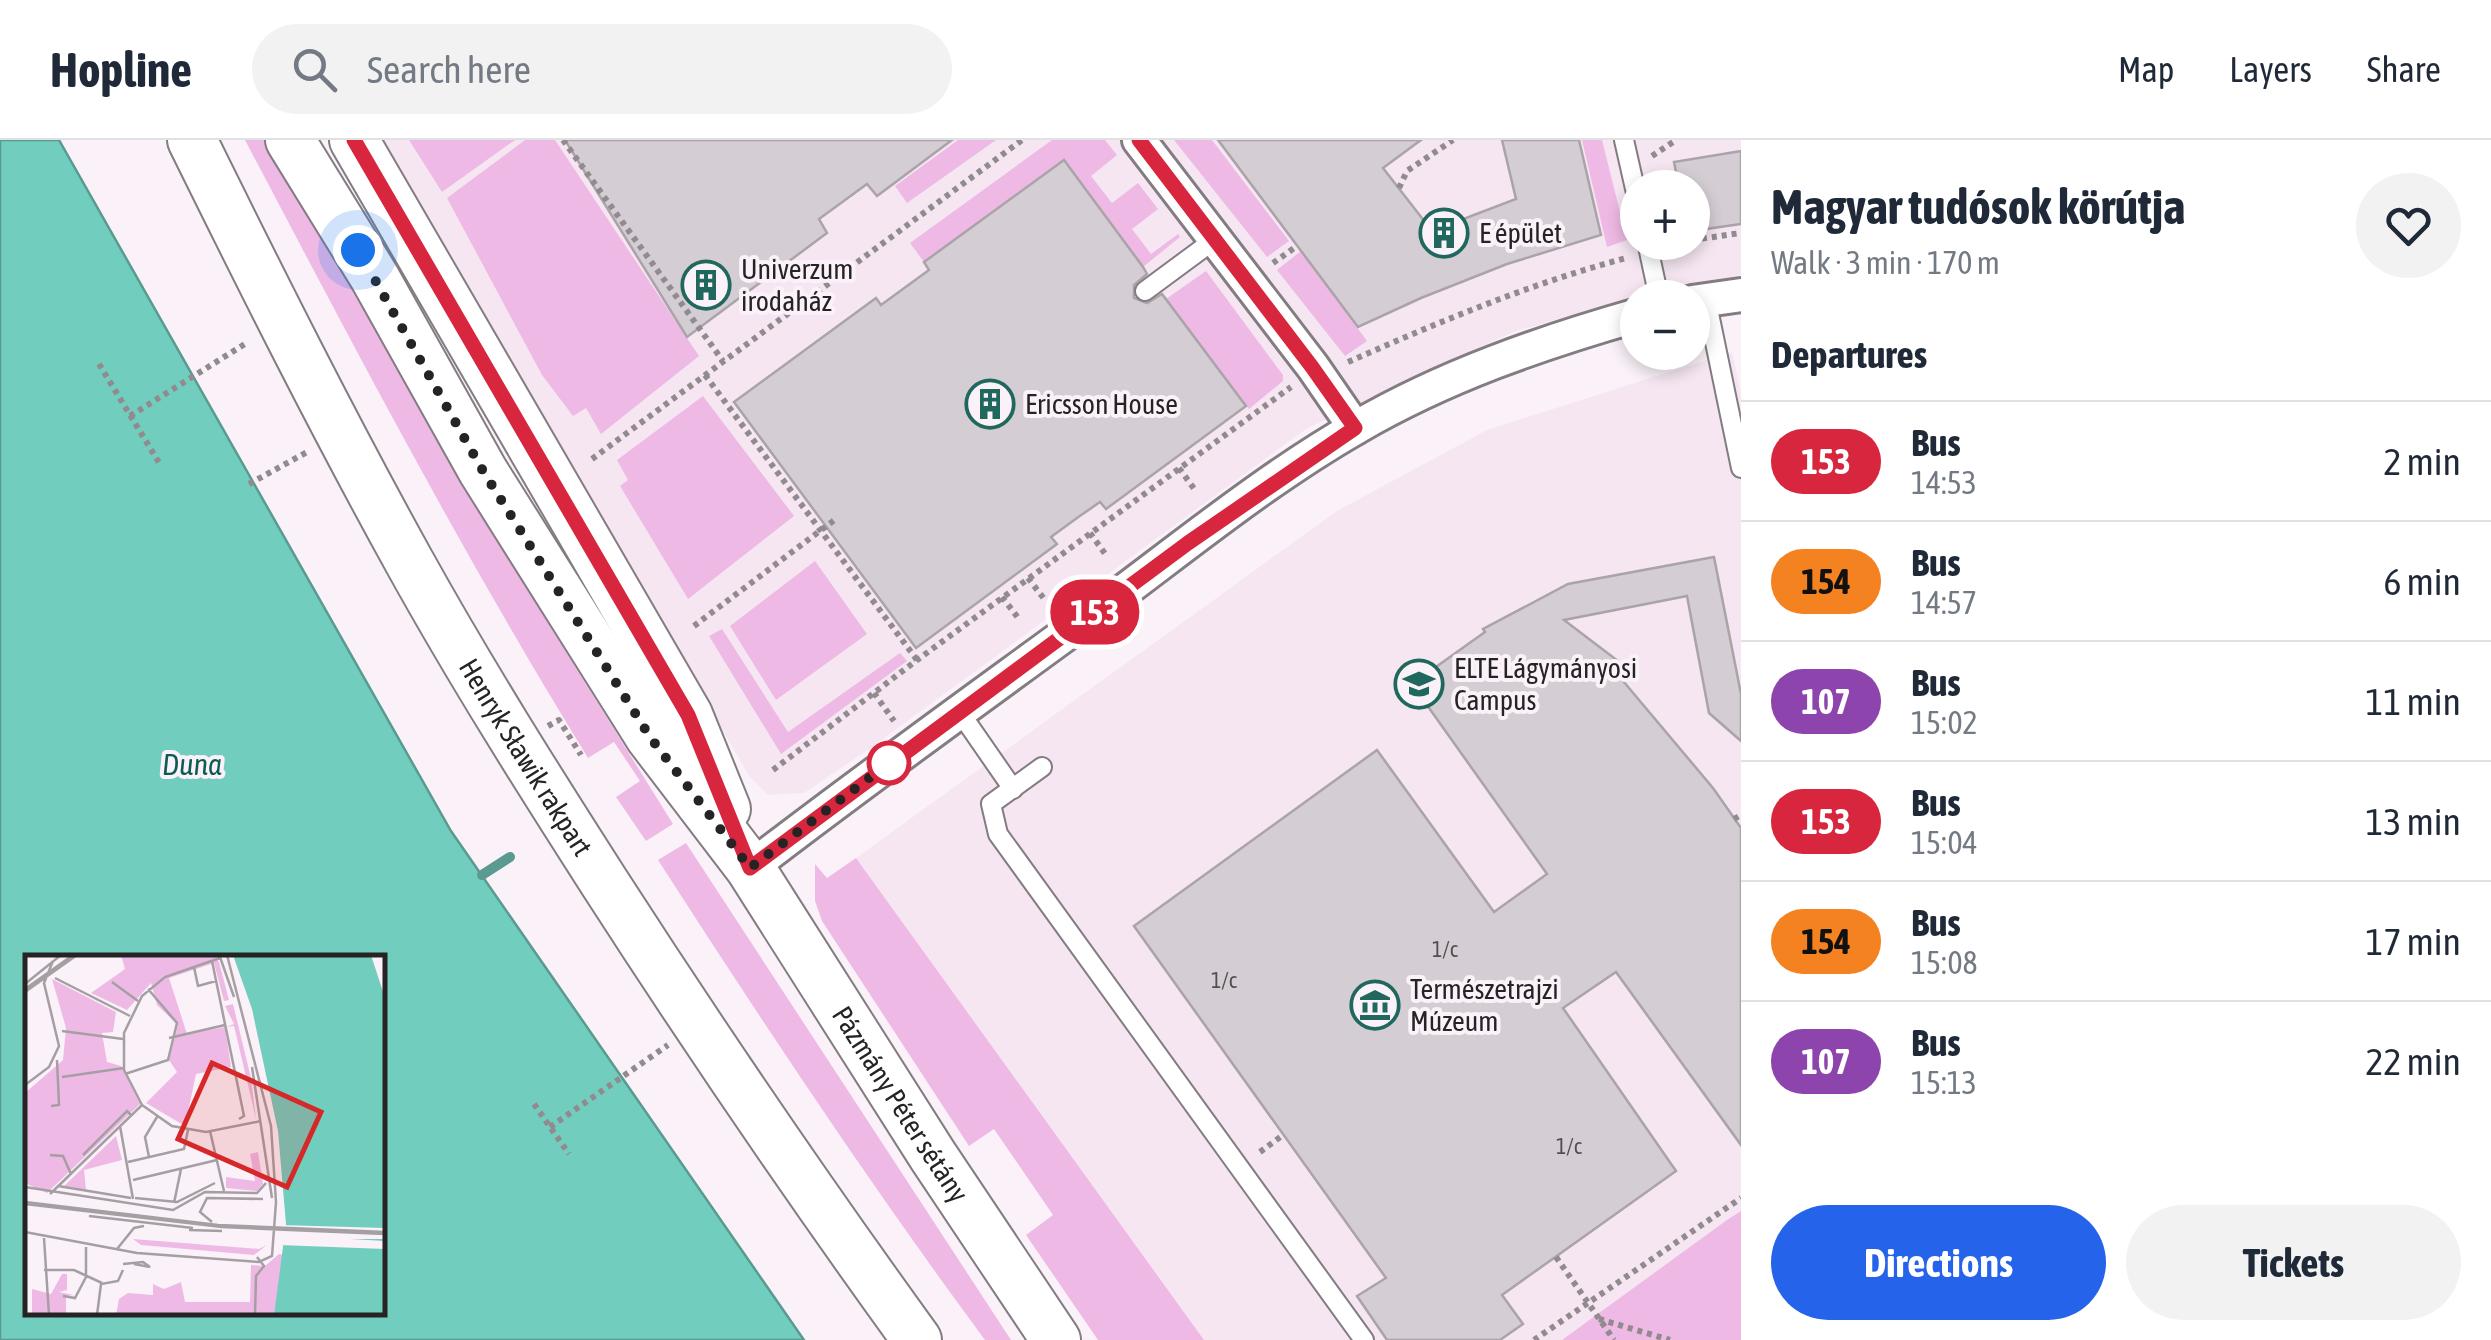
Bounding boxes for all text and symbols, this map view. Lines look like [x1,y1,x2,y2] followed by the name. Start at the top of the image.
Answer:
[252,24,952,114] search box
[50,42,192,97] text: Hopline
[287,42,342,97] icon: search
[367,48,531,91] text: Search here
[2118,49,2174,89] text: Map
[2229,49,2312,89] text: Layers
[2367,49,2441,89] text: Share
[1620,170,1710,370] map controls
[1620,170,1710,260] button: +
[2356,173,2461,278] button: heart
[1771,179,2185,234] text: Magyar tudósok körútja
[1418,207,1470,259] building icon: E épület
[1479,217,1562,249] place label: E épület
[333,225,383,275] your location
[1771,244,2000,281] text: Walk · 3 min · 170 m
[741,253,854,317] place label: Univerzum irodaház
[680,259,732,311] building icon: Univerzum irodaház
[1620,280,1710,370] button: −
[1771,333,1927,376] text: Departures
[964,378,1016,430] building icon: Ericsson House
[1025,388,1178,420] place label: Ericsson House
[1911,421,1961,464] text: Bus
[2383,440,2461,483] text: 2 min
[1801,441,1851,481] text: 153
[1911,464,1977,501] text: 14:53
[1911,541,1961,584] text: Bus
[2383,560,2461,603] text: 6 min
[1801,561,1851,601] text: 154
[1038,580,1152,644] line badge: 153
[1911,584,1977,621] text: 14:57
[1070,592,1120,632] text: 153
[1454,652,1637,716] place label: ELTE Lágymányosi Campus
[453,653,599,861] street label: Henryk Sławik rakpart
[1393,658,1445,710] school or university icon: ELTE Lágymányosi Campus
[1911,661,1961,704] text: Bus
[2366,680,2461,723] text: 11 min
[1801,681,1851,721] text: 107
[1911,704,1978,741] text: 15:02
[868,742,910,784] unlabelled marker
[162,747,222,781] water label: Duna
[1911,781,1961,824] text: Bus
[2366,800,2461,843] text: 13 min
[1801,801,1851,841] text: 153
[1911,824,1978,861] text: 15:04
[1911,901,1961,944] text: Bus
[2366,920,2461,963] text: 17 min
[1801,921,1851,961] text: 154
[1432,936,1459,962] house number: 1/c
[1911,944,1978,981] text: 15:08
[25,955,385,1315] inset map
[1211,967,1238,993] house number: 1/c
[1410,973,1559,1037] place label: Természetrajzi Múzeum
[1349,979,1401,1031] museum icon: Természetrajzi Múzeum
[826,1000,975,1208] street label: Pázmány Péter sétány
[1911,1021,1961,1064] text: Bus
[2366,1040,2461,1083] text: 22 min
[1801,1041,1851,1081] text: 107
[1911,1064,1977,1101] text: 15:13
[1556,1133,1583,1159] house number: 1/c
[1771,1205,2106,1320] button: Directions
[2126,1205,2461,1320] button: Tickets

